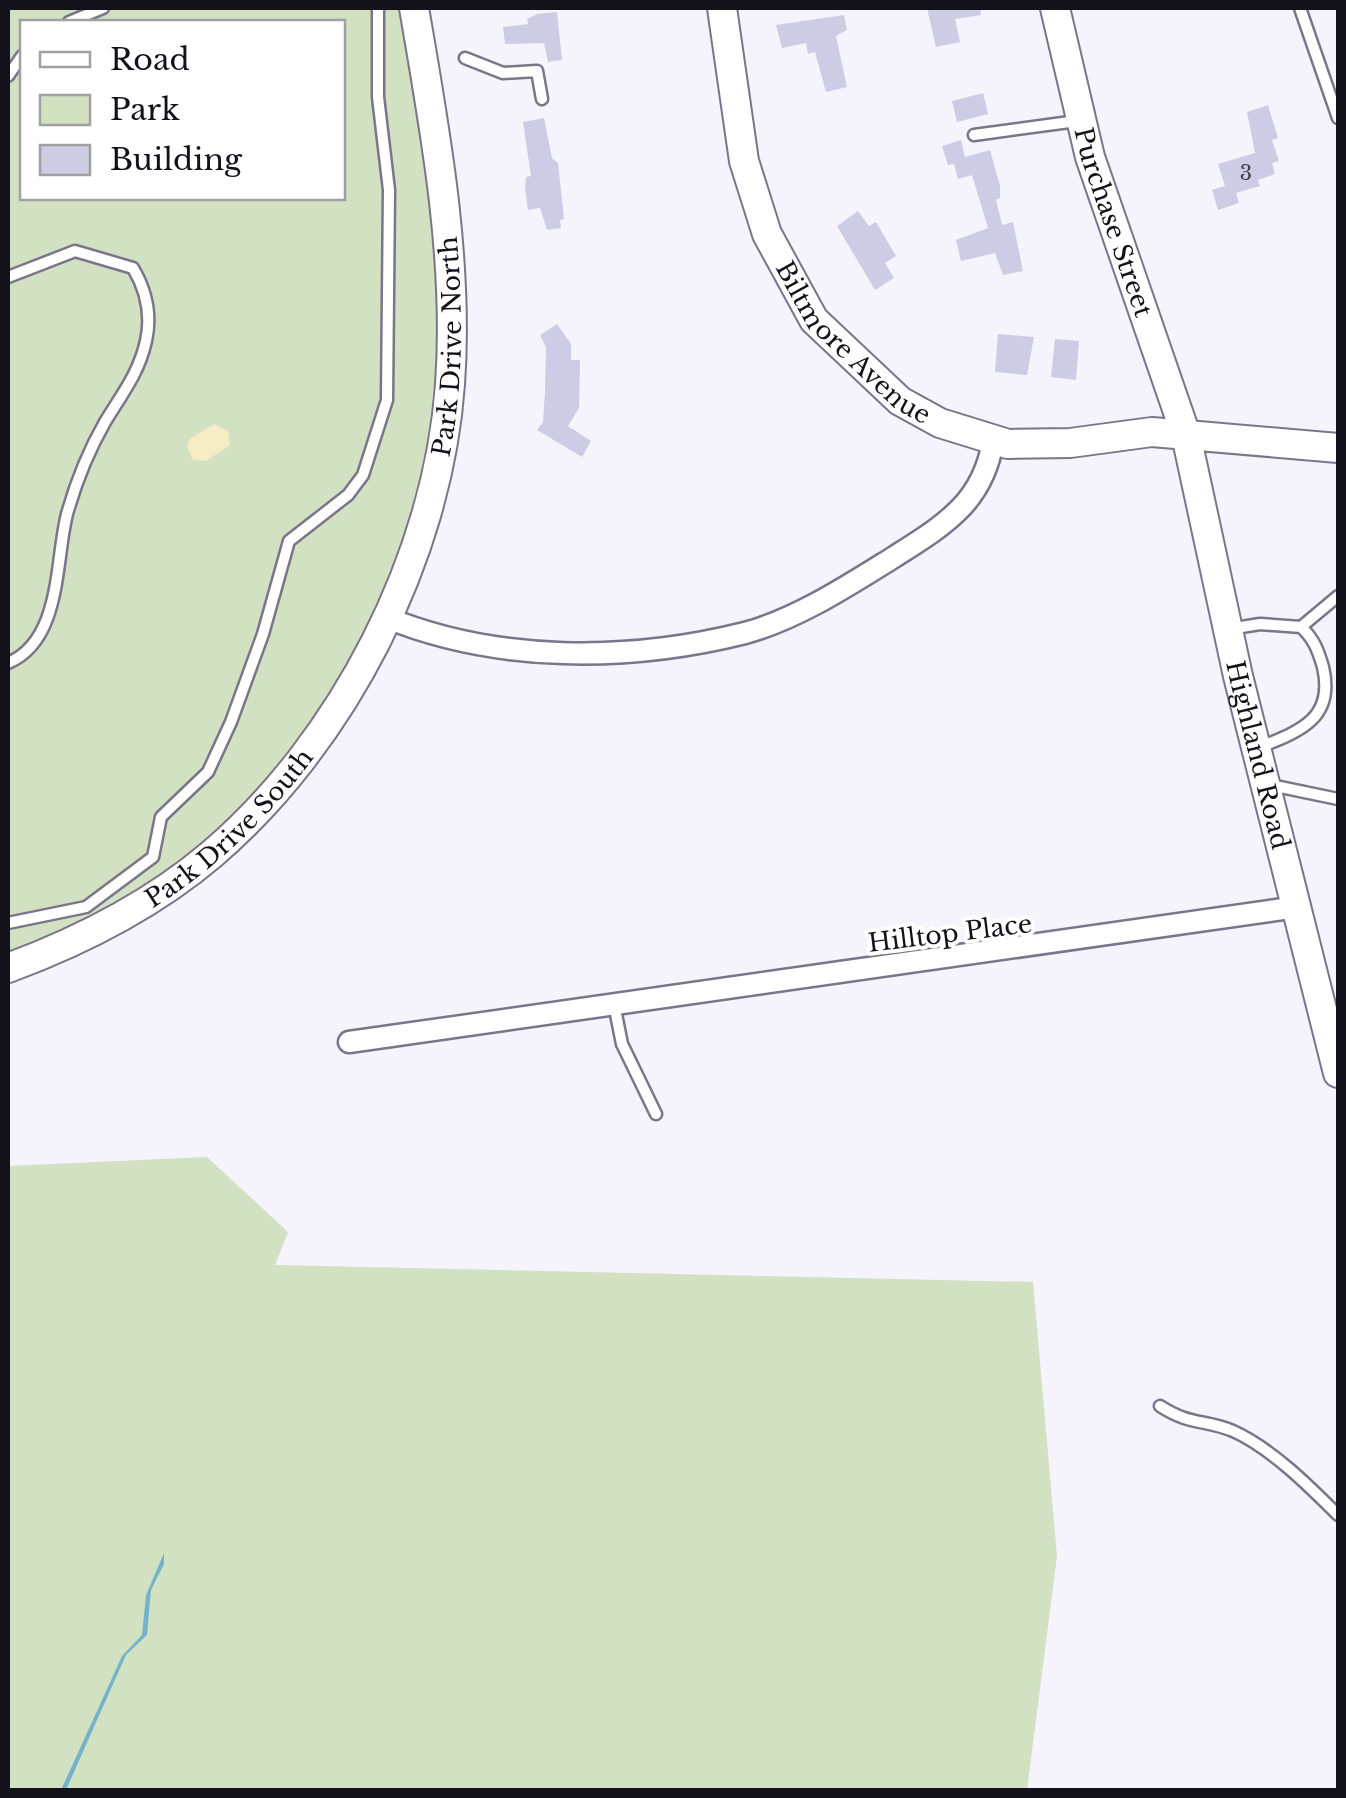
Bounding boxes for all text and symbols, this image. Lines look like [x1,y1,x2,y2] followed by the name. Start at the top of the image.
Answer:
[20,20,345,200] legend
[110,41,190,78] text: Road
[110,91,180,128] text: Park
[1068,124,1159,322] street label: Purchase Street
[110,141,243,178] text: Building
[1240,161,1252,185] house number: 3
[426,235,468,459] street label: Park Drive North
[769,256,936,431] street label: Biltmore Avenue
[1219,658,1296,853] street label: Highland Road
[140,743,320,914] street label: Park Drive South
[866,908,1034,959] street label: Hilltop Place

